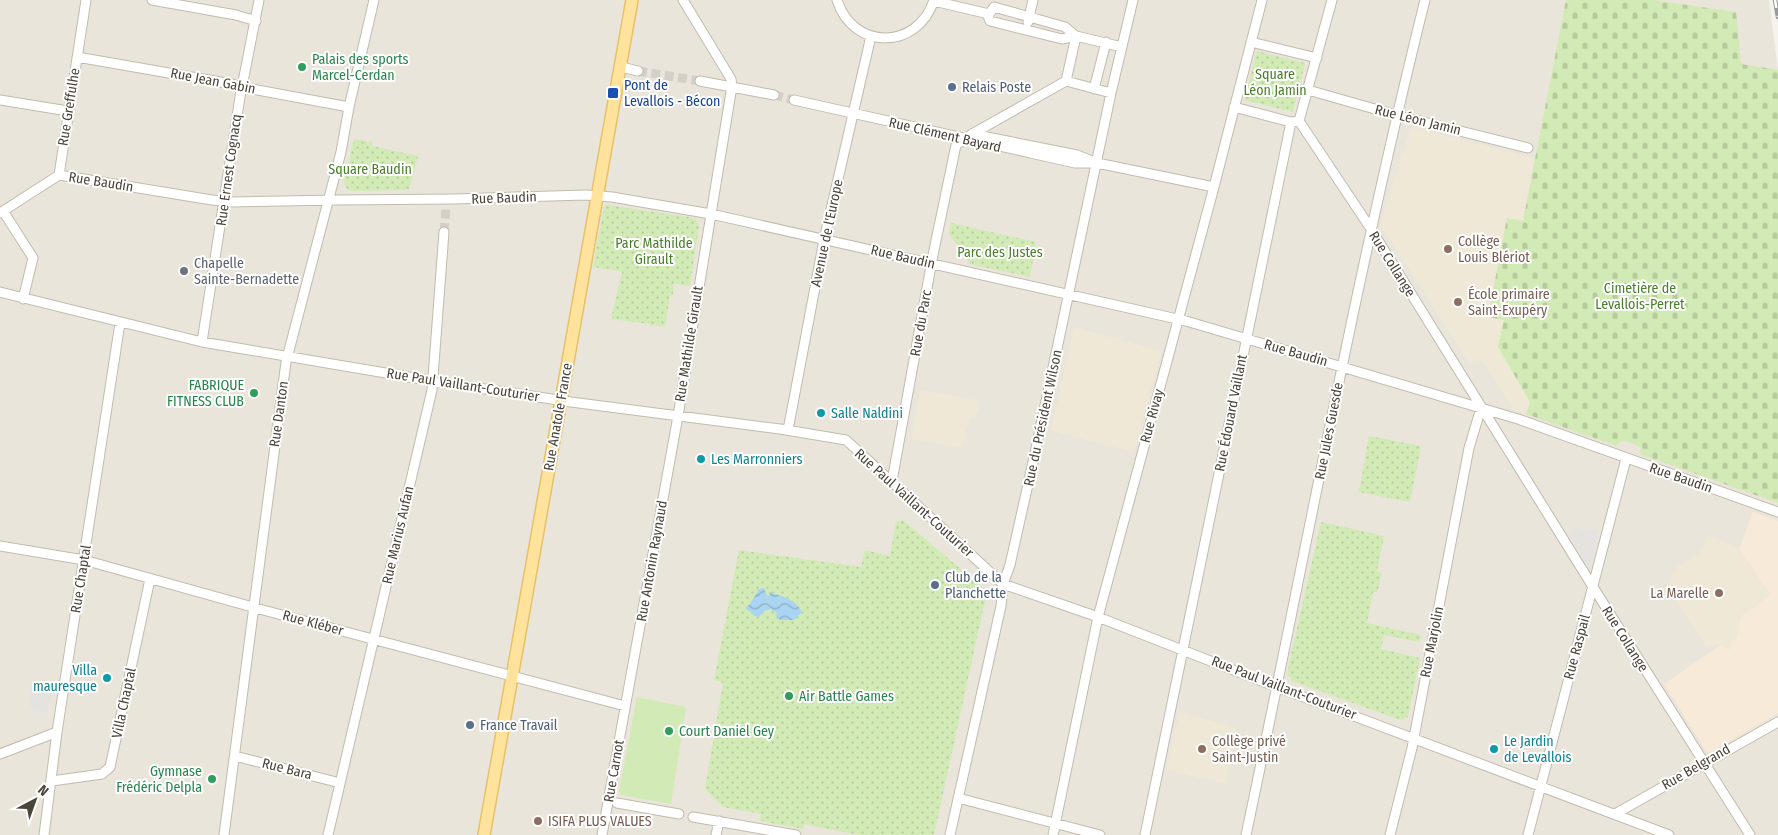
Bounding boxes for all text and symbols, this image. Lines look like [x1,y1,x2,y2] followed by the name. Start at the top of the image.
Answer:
[312,51,409,84] place label: Palais des sports Marcel-Cerdan
[296,61,308,73] marker: Palais des sports Marcel-Cerdan
[169,64,257,98] street label: Rue Jean Gabin
[1243,66,1307,99] park label: Square Léon Jamin
[54,67,84,147] street label: Rue Greffulhe
[624,77,721,110] place label: Pont de Levallois - Bécon
[962,79,1031,96] place label: Relais Poste
[946,81,958,93] marker: Relais Poste
[606,86,620,100] marker: Pont de Levallois - Bécon
[1373,101,1463,139] street label: Rue Léon Jamin
[213,113,245,227] street label: Rue Ernest Cognacq
[887,114,1003,156] street label: Rue Clément Bayard
[328,161,412,178] park label: Square Baudin
[67,168,135,196] street label: Rue Baudin
[807,178,847,288] street label: Avenue de l'Europe
[471,188,537,208] street label: Rue Baudin
[1365,228,1419,300] street label: Rue Collange
[1458,233,1530,266] place label: Collège Louis Blériot
[615,235,693,268] park label: Parc Mathilde Girault
[869,241,937,273] street label: Rue Baudin
[1442,243,1454,255] marker: Collège Louis Blériot
[957,244,1043,261] park label: Parc des Justes
[194,255,299,288] place label: Chapelle Sainte-Bernadette
[178,265,190,277] marker: Chapelle Sainte-Bernadette
[1595,280,1685,313] park label: Cimetière de Levallois-Perret
[671,284,707,403] street label: Rue Mathilde Girault
[1468,285,1550,319] place label: École primaire Saint-Exupéry
[907,288,935,358] street label: Rue du Parc
[1452,296,1464,308] marker: École primaire Saint-Exupéry
[1262,336,1330,370] street label: Rue Baudin
[1020,348,1066,488] street label: Rue du Président Wilson
[1210,352,1251,473] street label: Rue Édouard Vaillant
[540,362,576,472] street label: Rue Anatole France
[385,365,541,405] street label: Rue Paul Vaillant-Couturier
[167,377,244,410] place label: FABRIQUE FITNESS CLUB
[266,380,292,448] street label: Rue Danton
[1311,381,1347,481] street label: Rue Jules Guesde
[1137,386,1168,445] street label: Rue Rivay
[248,387,260,399] marker: FABRIQUE FITNESS CLUB
[831,405,903,422] place label: Salle Naldini
[815,407,827,419] marker: Salle Naldini
[851,445,977,561] street label: Rue Paul Vaillant-Couturier
[711,451,803,468] place label: Les Marronniers
[695,453,707,465] marker: Les Marronniers
[1647,459,1715,497] street label: Rue Baudin
[378,484,418,586] street label: Rue Marius Aufan
[633,499,671,623] street label: Rue Antonin Raynaud
[67,543,95,614] street label: Rue Chaptal
[945,569,1006,602] place label: Club de la Planchette
[929,579,941,591] marker: Club de la Planchette
[1650,585,1709,602] place label: La Marelle
[1713,587,1725,599] marker: La Marelle
[1598,603,1652,675] street label: Rue Collange
[1417,605,1447,679] street label: Rue Marjolin
[281,607,345,639] street label: Rue Kléber
[1560,612,1594,681] street label: Rue Raspail
[1209,652,1359,724] street label: Rue Paul Vaillant-Couturier
[33,662,97,695] place label: Villa mauresque
[108,666,140,740] street label: Villa Chaptal
[101,672,113,684] marker: Villa mauresque
[799,688,894,705] place label: Air Battle Games
[783,690,795,702] marker: Air Battle Games
[480,717,558,734] place label: France Travail
[464,719,476,731] marker: France Travail
[679,723,775,740] place label: Court Daniel Gey
[663,725,675,737] marker: Court Daniel Gey
[1212,733,1286,766] place label: Collège privé Saint-Justin
[1504,733,1571,766] place label: Le Jardin de Levallois
[600,738,628,804] street label: Rue Carnot
[1659,741,1733,793] street label: Rue Belgrand
[1196,743,1208,755] marker: Collège privé Saint-Justin
[1488,743,1500,755] marker: Le Jardin de Levallois
[260,755,314,783] street label: Rue Bara
[116,763,202,796] place label: Gymnase Frédéric Delpla
[206,773,218,785] marker: Gymnase Frédéric Delpla
[10,775,60,825] north arrow
[34,781,52,800] text: N
[548,813,652,830] place label: ISIFA PLUS VALUES
[532,815,544,827] marker: ISIFA PLUS VALUES

